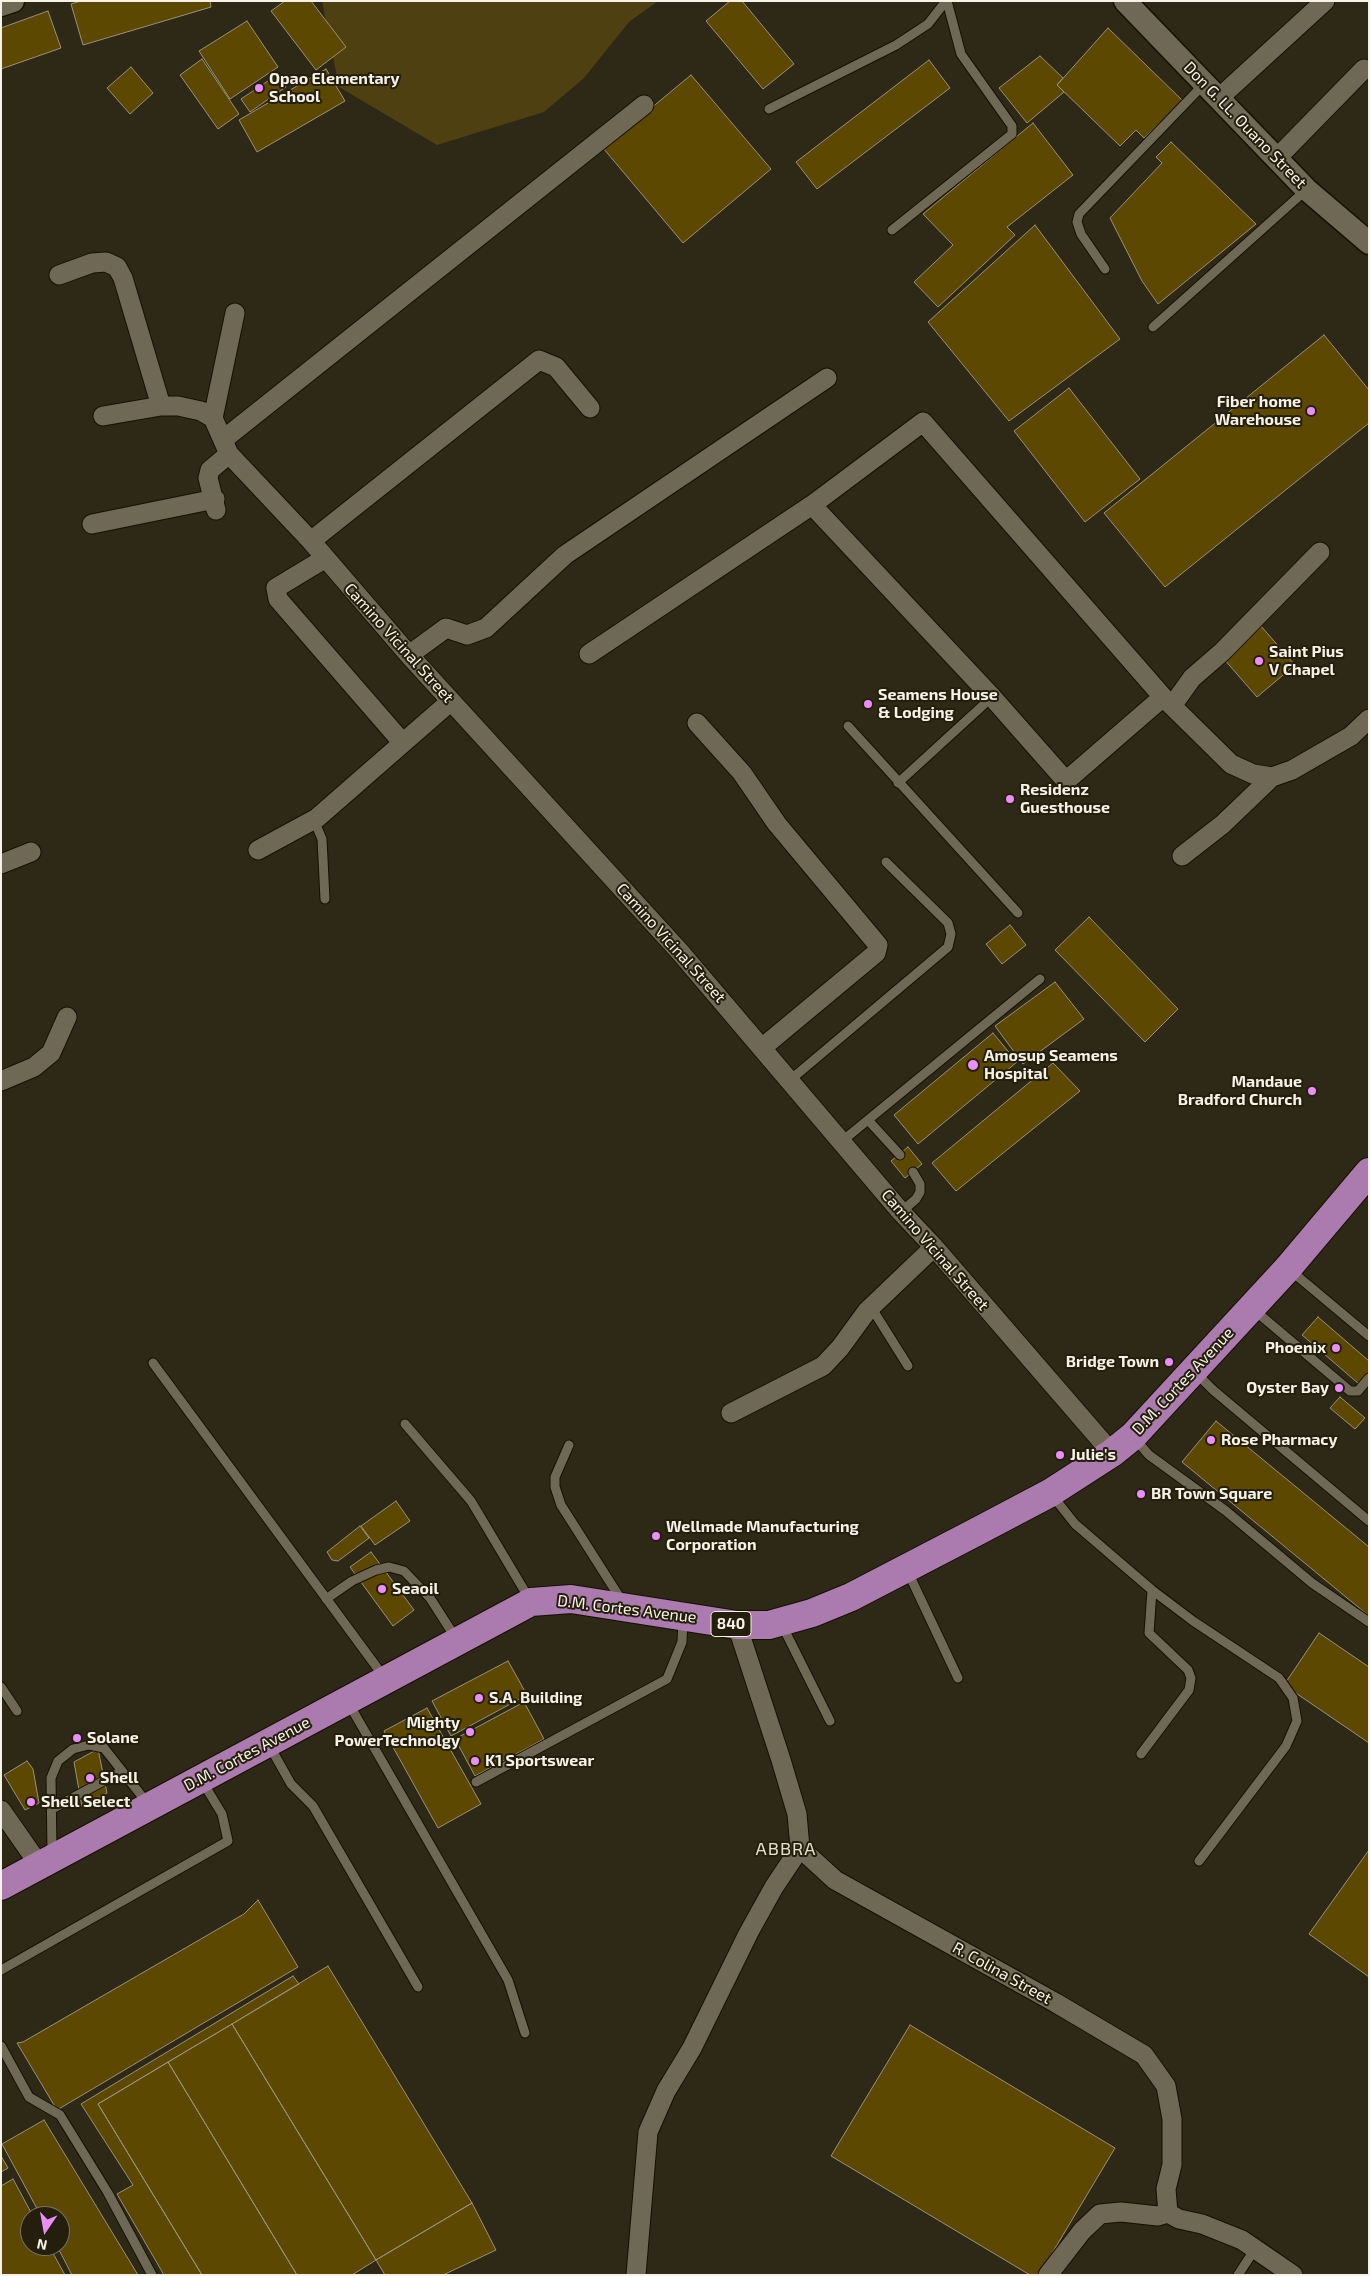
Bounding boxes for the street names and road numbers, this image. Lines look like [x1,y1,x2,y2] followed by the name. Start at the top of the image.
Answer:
[1180,58,1310,192] street label: Don G. LL. Ouano Street
[340,579,458,707] street label: Camino Vicinal Street
[612,879,730,1007] street label: Camino Vicinal Street
[877,1186,993,1314] street label: Camino Vicinal Street
[1128,1323,1238,1439] street label: D.M. Cortes Avenue
[556,1591,698,1627] street label: D.M. Cortes Avenue
[711,1612,751,1636] road number: 840
[181,1713,313,1795] street label: D.M. Cortes Avenue
[949,1938,1055,2008] street label: R. Colina Street

